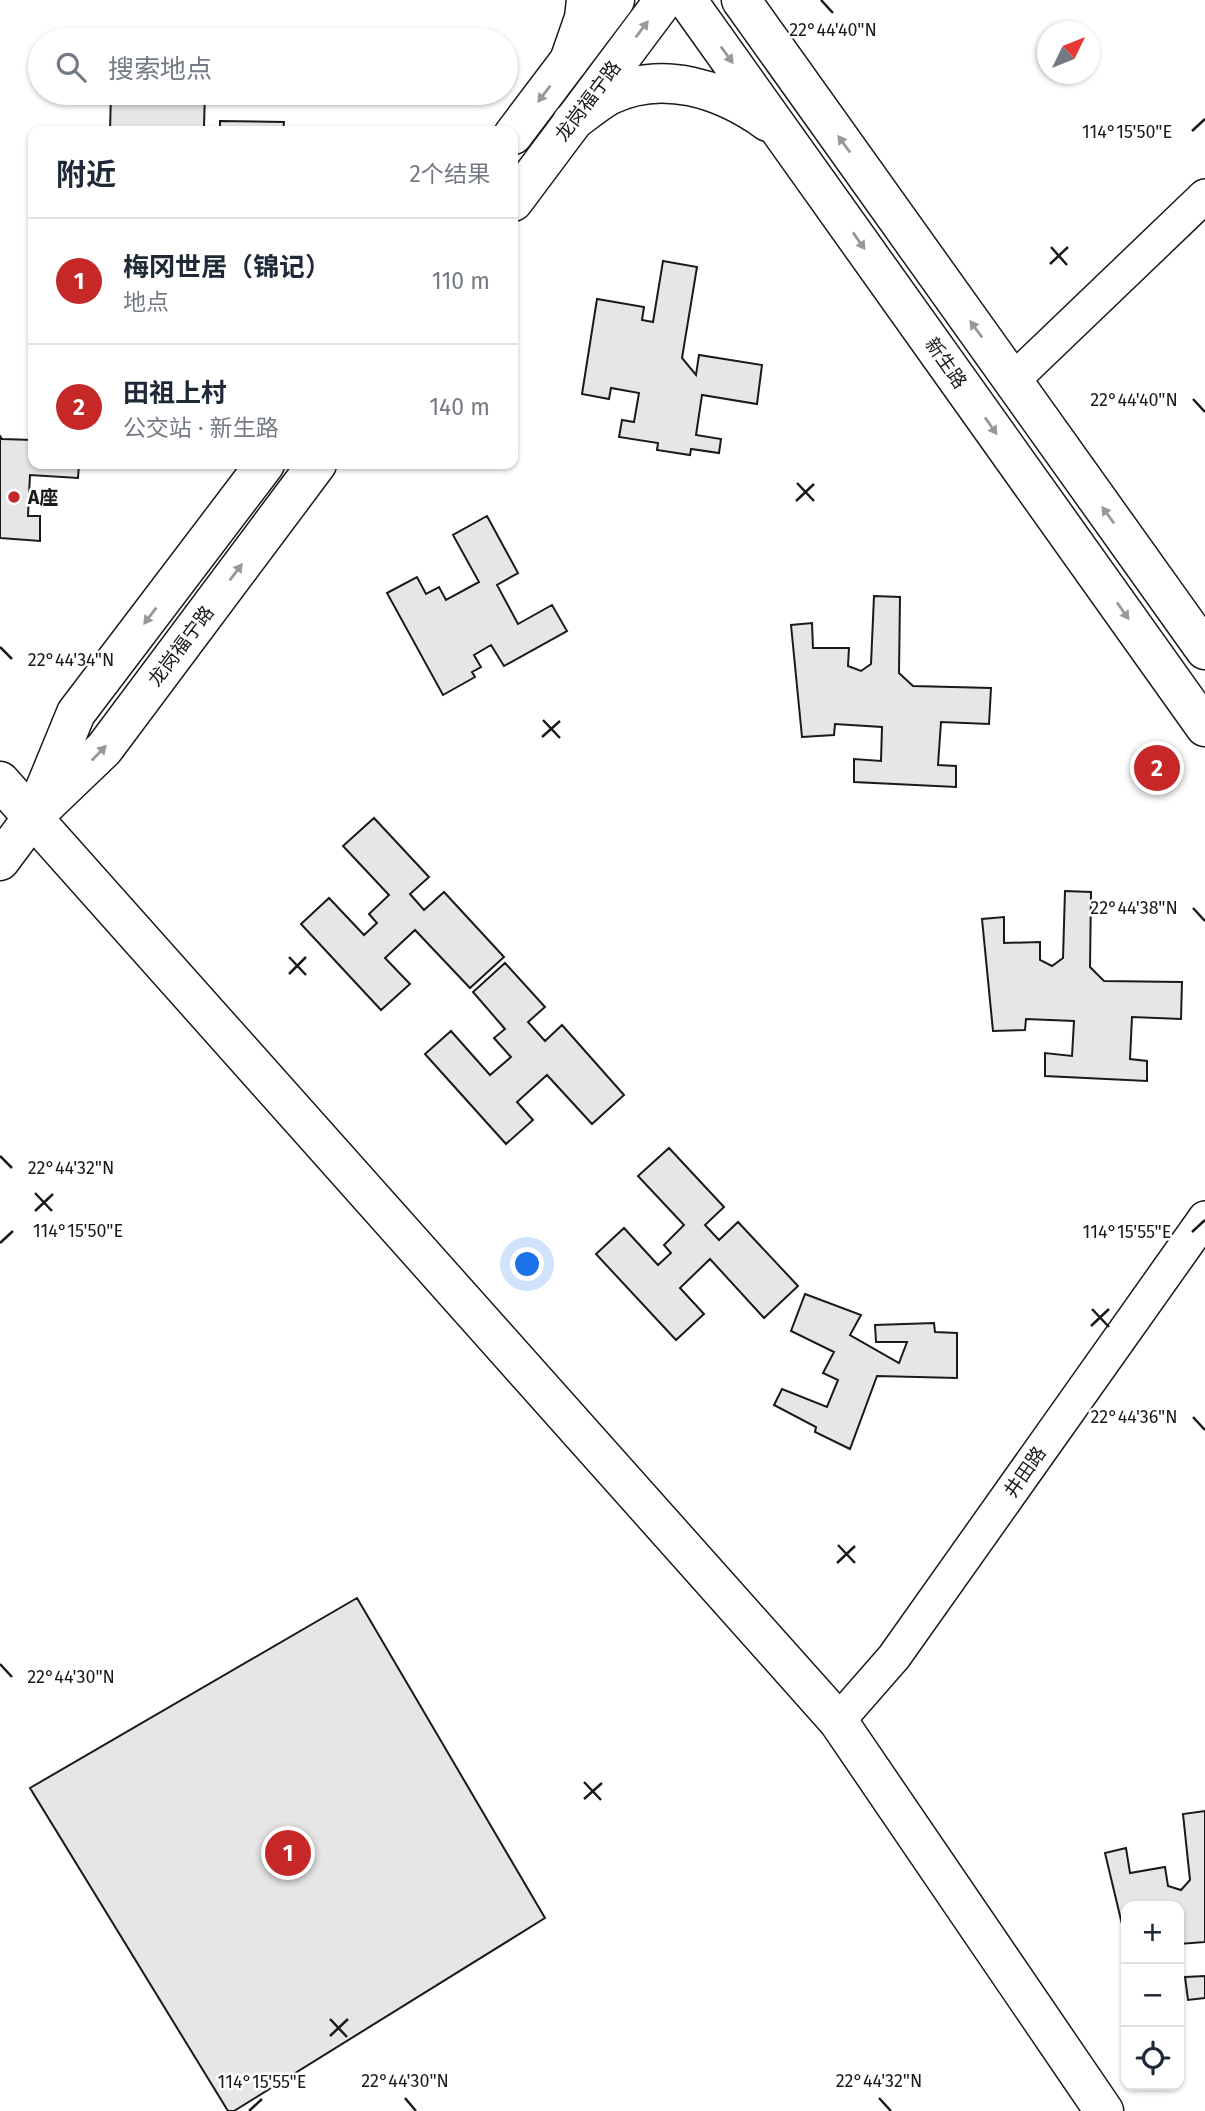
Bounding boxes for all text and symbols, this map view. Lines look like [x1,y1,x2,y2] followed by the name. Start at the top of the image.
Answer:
[789,19,877,41] text: 22°44'40"N
[635,20,649,39] one-way arrow
[1037,21,1100,84] north arrow
[28,28,518,105] search box
[720,46,734,65] one-way arrow
[52,48,90,86] icon: search
[108,54,212,85] text: 搜索地点
[550,56,626,146] street label: 龙岗福宁路
[537,84,551,103] one-way arrow
[1082,121,1172,143] text: 114°15'50"E
[837,135,851,153] one-way arrow
[56,157,116,193] text: 附近
[410,160,490,188] text: 2个结果
[852,232,866,250] one-way arrow
[123,252,331,283] text: 梅冈世居（锦记）
[74,267,84,295] text: 1
[432,267,490,295] text: 110 m
[123,288,169,316] text: 地点
[969,320,983,338] one-way arrow
[920,333,972,393] street label: 新生路
[123,378,227,409] text: 田祖上村
[1090,389,1178,411] text: 22°44'40"N
[73,393,85,421] text: 2
[429,393,490,421] text: 140 m
[123,414,279,442] text: 公交站 · 新生路
[984,417,998,435] one-way arrow
[27,486,58,509] place label: A座
[6,489,22,505] marker: A座
[1102,506,1116,524] one-way arrow
[229,563,243,581] one-way arrow
[143,601,219,691] street label: 龙岗福宁路
[1116,602,1130,620] one-way arrow
[143,607,157,625] one-way arrow
[28,649,114,671] text: 22°44'34"N
[1134,742,1180,794] pin: 2
[91,745,108,762] one-way arrow
[1090,897,1178,919] text: 22°44'38"N
[28,1157,114,1179] text: 22°44'32"N
[33,1220,123,1242] text: 114°15'50"E
[1083,1221,1171,1243] text: 114°15'55"E
[510,1247,544,1281] your location
[1090,1406,1178,1428] text: 22°44'36"N
[999,1442,1051,1502] street label: 井田路
[27,1666,115,1688] text: 22°44'30"N
[265,1827,311,1879] pin: 1
[1121,1901,1184,2090] map controls
[1121,1901,1184,1964] button: +
[1121,1964,1184,2027] button: −
[1121,2027,1184,2090] button: locate
[361,2070,449,2092] text: 22°44'30"N
[836,2070,922,2092] text: 22°44'32"N
[218,2071,306,2093] text: 114°15'55"E

